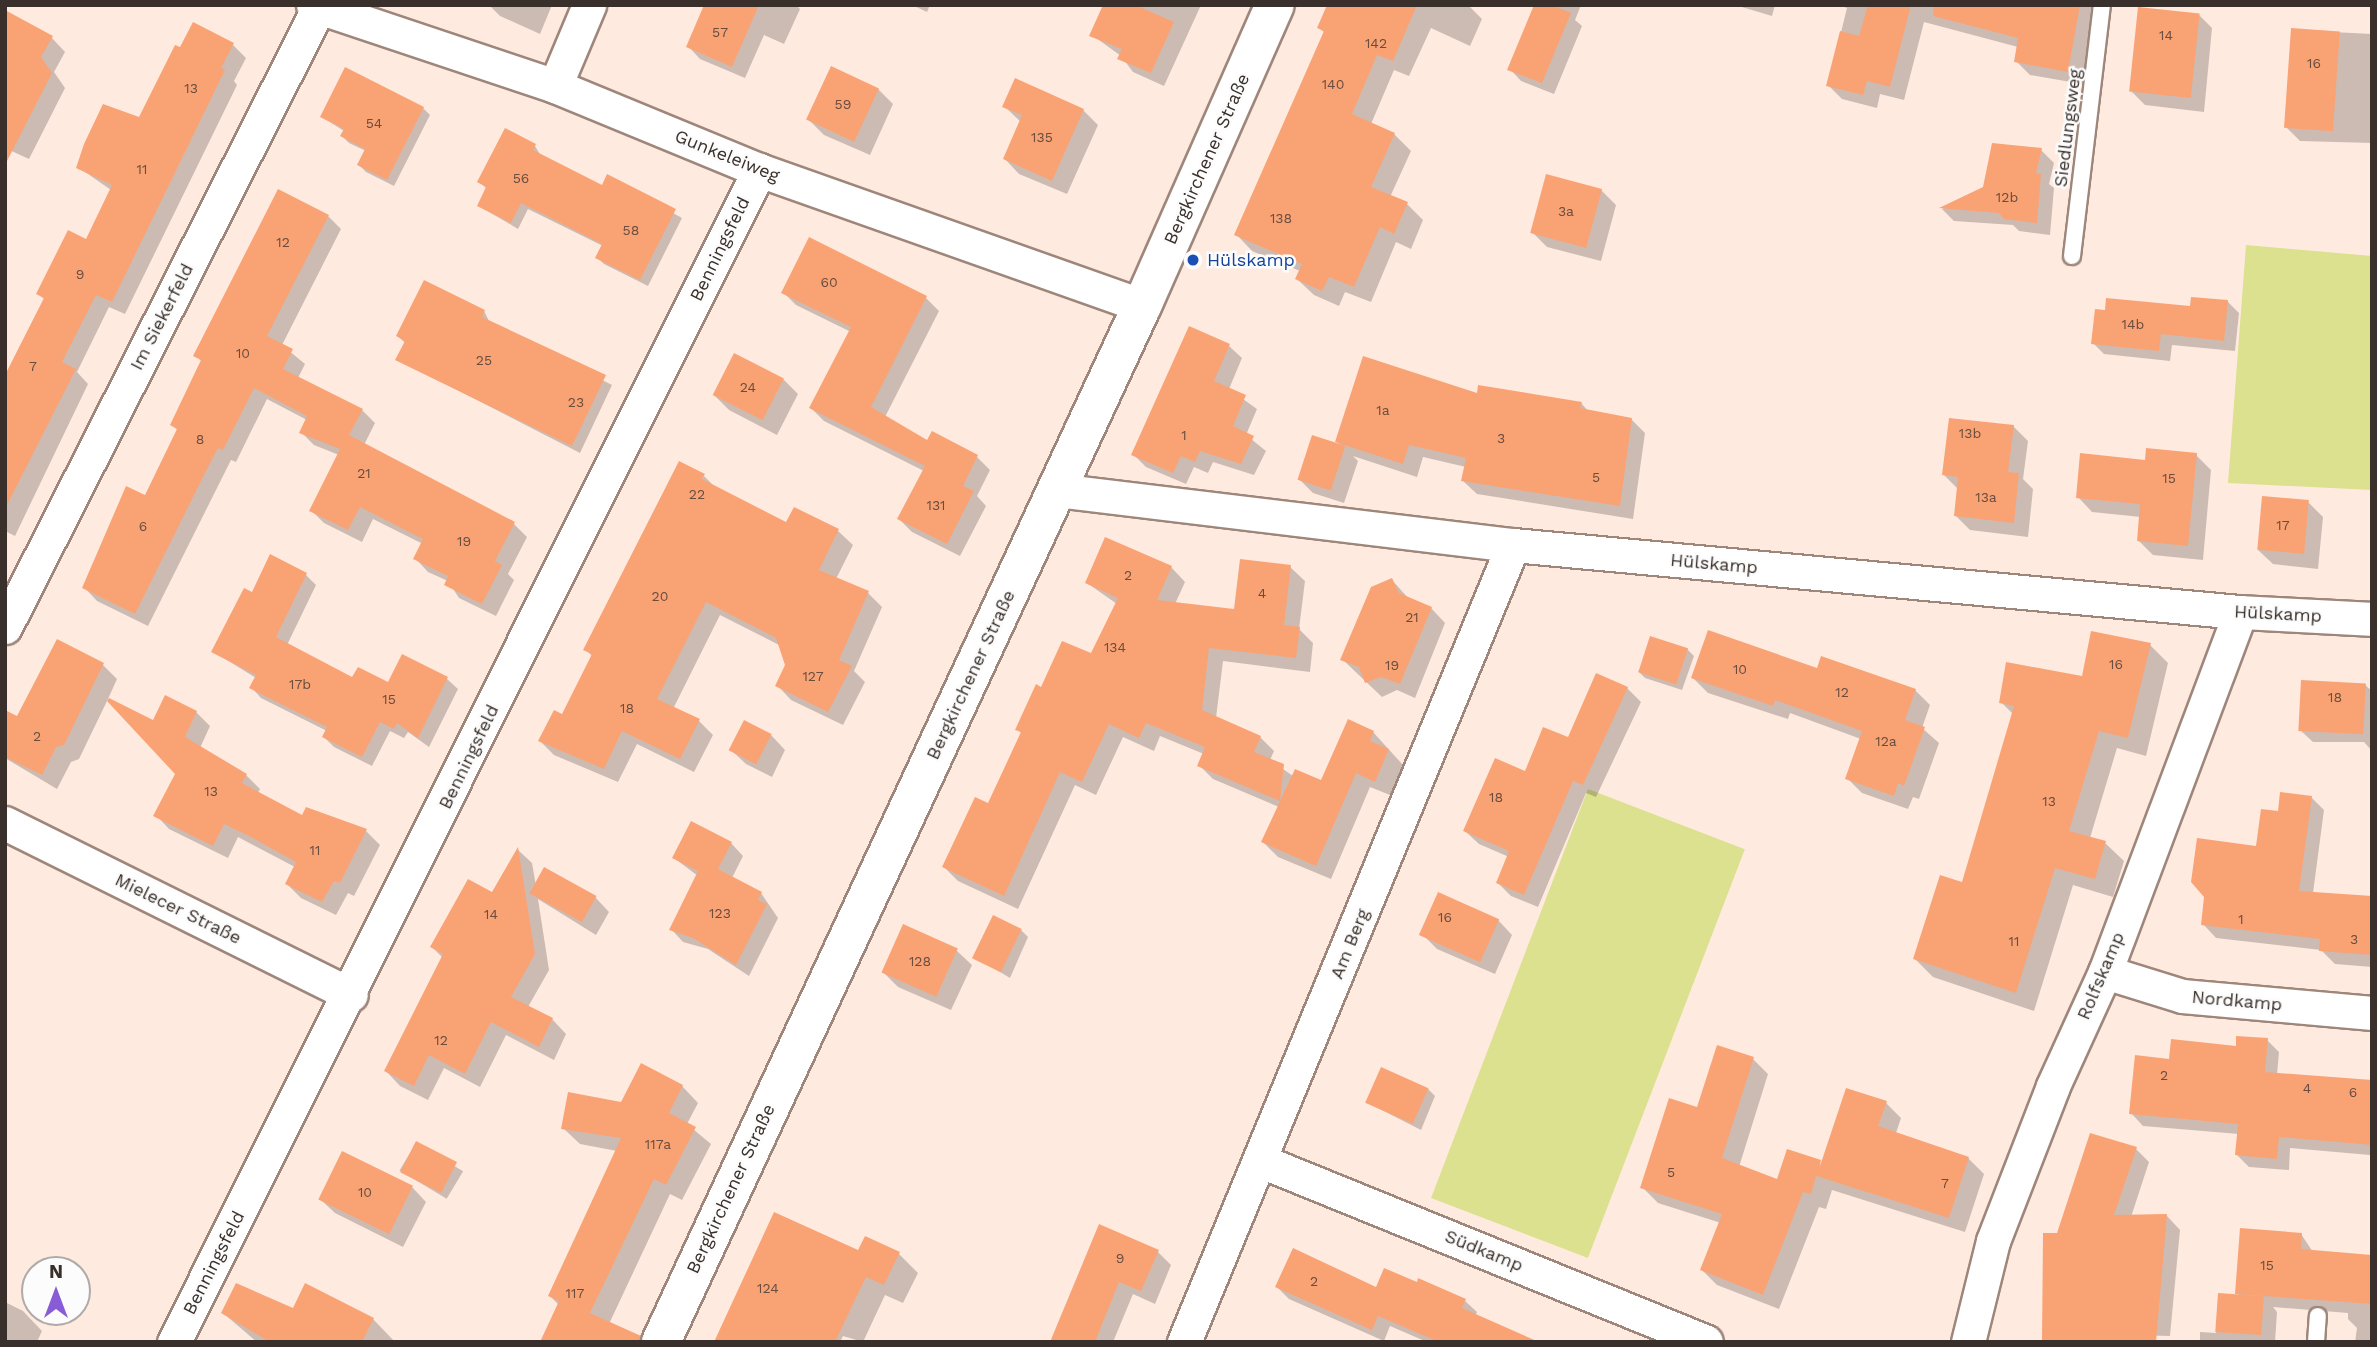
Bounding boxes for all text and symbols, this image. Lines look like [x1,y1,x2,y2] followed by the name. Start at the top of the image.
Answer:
[712,24,728,40] house number: 57
[2159,27,2173,43] house number: 14
[1365,35,1387,51] house number: 142
[2307,55,2321,71] house number: 16
[2050,68,2086,188] street label: Siedlungsweg
[1159,70,1255,248] street label: Bergkirchener Straße
[1322,76,1344,92] house number: 140
[184,80,198,96] house number: 13
[835,96,851,112] house number: 59
[366,115,382,131] house number: 54
[672,125,782,187] street label: Gunkeleiweg
[1031,129,1053,145] house number: 135
[137,161,147,177] house number: 11
[513,170,529,186] house number: 56
[1996,189,2018,205] house number: 12b
[685,193,755,305] street label: Benningsfeld
[1558,203,1574,219] house number: 3a
[1270,210,1292,226] house number: 138
[623,222,639,238] house number: 58
[276,234,290,250] house number: 12
[1207,249,1295,271] place label: Hülskamp
[1185,252,1201,268] marker: Hülskamp
[126,260,198,374] street label: Im Siekerfeld
[76,266,84,282] house number: 9
[820,274,838,290] house number: 60
[2122,316,2144,332] house number: 14b
[236,345,250,361] house number: 10
[476,352,492,368] house number: 25
[29,358,37,374] house number: 7
[740,379,756,395] house number: 24
[568,394,584,410] house number: 23
[1376,402,1390,418] house number: 1a
[1959,425,1981,441] house number: 13b
[1181,427,1187,443] house number: 1
[1497,430,1505,446] house number: 3
[196,431,204,447] house number: 8
[357,465,371,481] house number: 21
[1592,469,1600,485] house number: 5
[2162,470,2176,486] house number: 15
[689,486,705,502] house number: 22
[1975,489,1997,505] house number: 13a
[926,497,946,513] house number: 131
[2276,517,2290,533] house number: 17
[139,518,147,534] house number: 6
[457,533,471,549] house number: 19
[1669,549,1759,579] street label: Hülskamp
[1124,567,1132,583] house number: 2
[1258,585,1266,601] house number: 4
[922,587,1020,763] street label: Bergkirchener Straße
[652,588,668,604] house number: 20
[2234,601,2322,627] street label: Hülskamp
[1405,609,1419,625] house number: 21
[1104,639,1126,655] house number: 134
[2109,656,2123,672] house number: 16
[1385,657,1399,673] house number: 19
[1733,661,1747,677] house number: 10
[802,668,824,684] house number: 127
[289,676,311,692] house number: 17b
[1835,684,1849,700] house number: 12
[2328,689,2342,705] house number: 18
[382,691,396,707] house number: 15
[620,700,634,716] house number: 18
[434,701,504,813] street label: Benningsfeld
[33,728,41,744] house number: 2
[1875,733,1897,749] house number: 12a
[204,783,218,799] house number: 13
[1489,789,1503,805] house number: 18
[2042,793,2056,809] house number: 13
[310,842,320,858] house number: 11
[111,869,245,949] street label: Mielecer Straße
[709,905,731,921] house number: 123
[484,906,498,922] house number: 14
[1326,906,1374,982] street label: Am Berg
[1438,909,1452,925] house number: 16
[2238,911,2244,927] house number: 1
[2073,929,2129,1023] street label: Rolfskamp
[2350,931,2358,947] house number: 3
[2009,933,2019,949] house number: 11
[909,953,931,969] house number: 128
[2191,986,2283,1016] street label: Nordkamp
[434,1032,448,1048] house number: 12
[2160,1067,2168,1083] house number: 2
[2303,1080,2311,1096] house number: 4
[2349,1084,2357,1100] house number: 6
[682,1101,780,1277] street label: Bergkirchener Straße
[645,1136,671,1152] house number: 117a
[1667,1164,1675,1180] house number: 5
[1941,1175,1949,1191] house number: 7
[358,1184,372,1200] house number: 10
[179,1208,249,1318] street label: Benningsfeld
[1442,1226,1526,1276] street label: Südkamp
[1116,1250,1124,1266] house number: 9
[21,1256,91,1326] north arrow
[2260,1257,2274,1273] house number: 15
[49,1260,63,1283] text: N
[1310,1273,1318,1289] house number: 2
[757,1280,779,1296] house number: 124
[566,1285,584,1301] house number: 117

